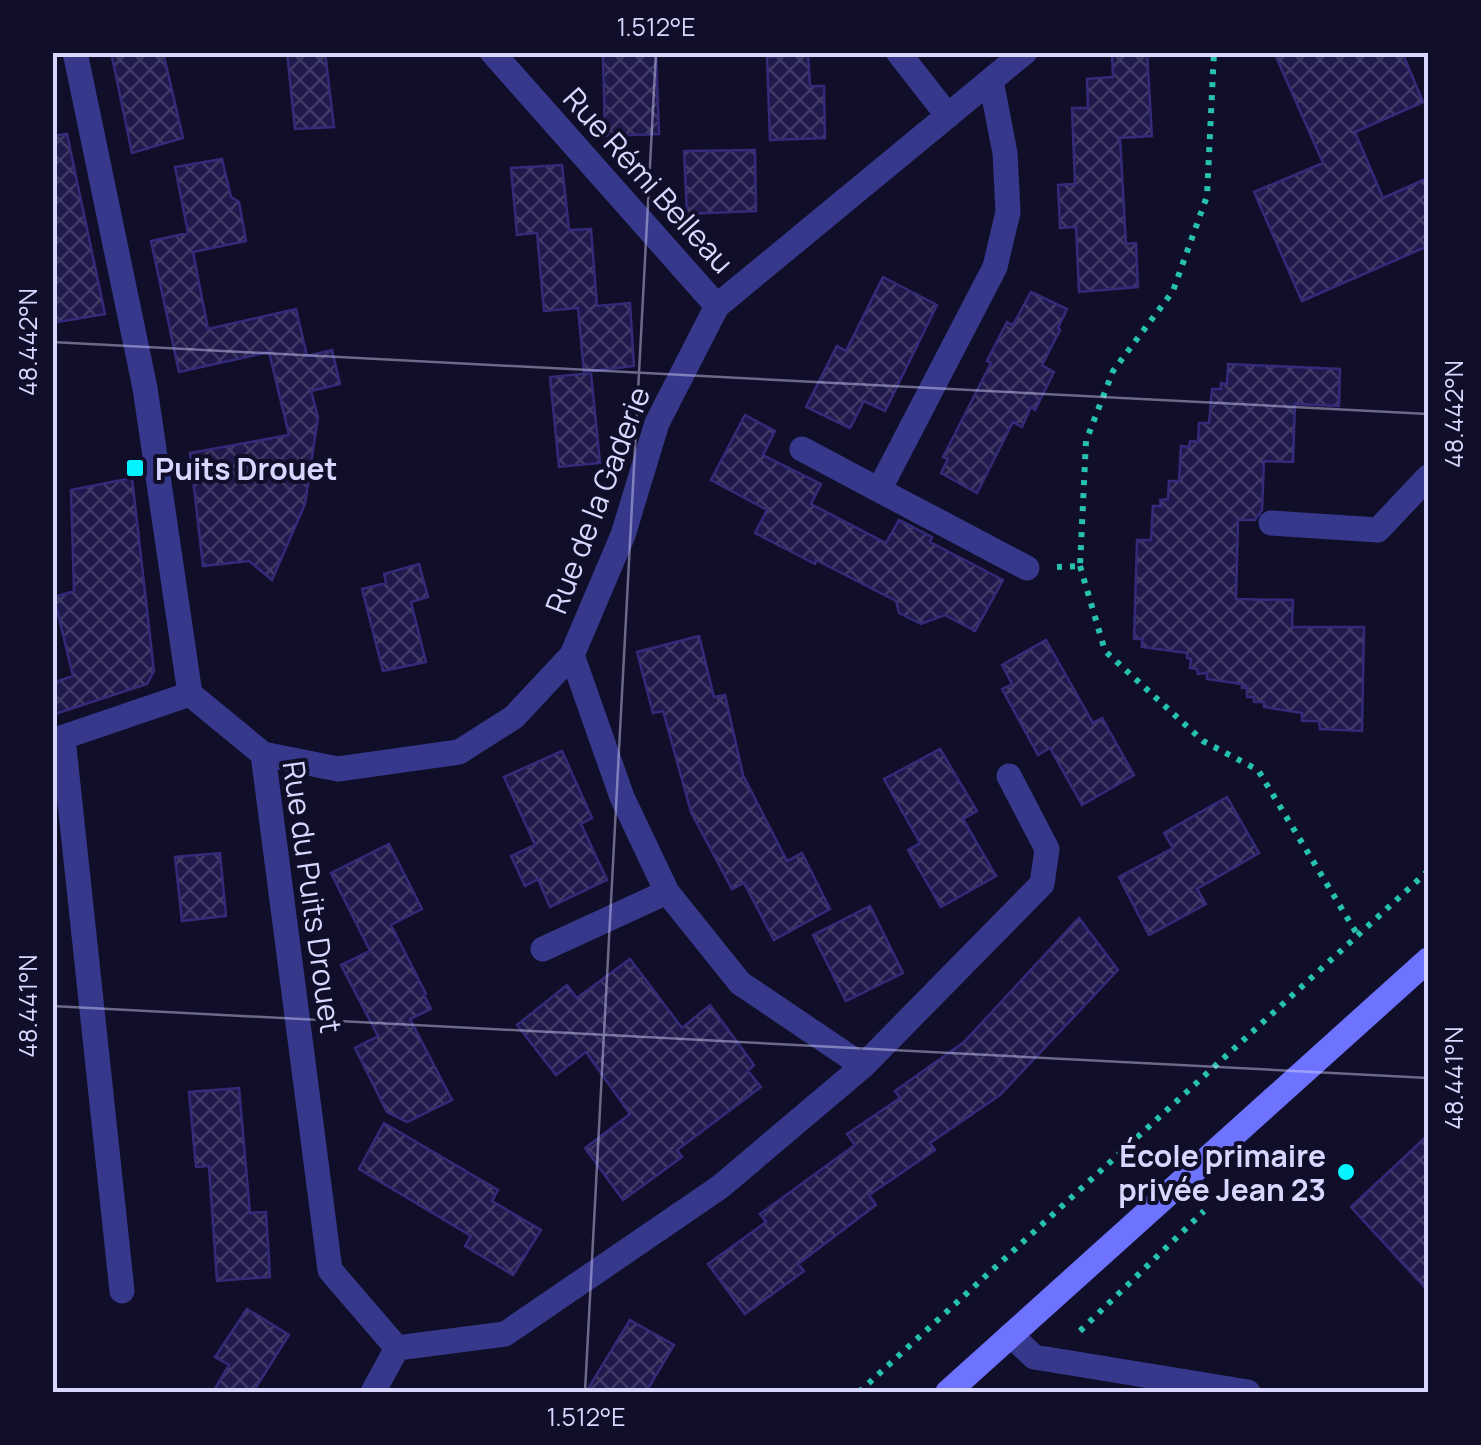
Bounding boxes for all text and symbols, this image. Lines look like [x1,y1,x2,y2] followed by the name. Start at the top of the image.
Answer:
[616,9,696,44] text: 1.512°E
[555,78,743,282] street label: Rue Rémi Belleau
[10,288,45,396] text: 48.442°N
[1436,360,1471,468] text: 48.442°N
[535,381,659,619] street label: Rue de la Gaderie
[155,448,338,489] place label: Puits Drouet
[124,457,146,479] marker: Puits Drouet
[274,758,352,1036] street label: Rue du Puits Drouet
[10,954,45,1058] text: 48.441°N
[1436,1026,1471,1130] text: 48.441°N
[1118,1135,1326,1210] place label: École primaire privée Jean 23
[1335,1161,1357,1183] marker: École primaire privée Jean 23
[546,1399,626,1434] text: 1.512°E

